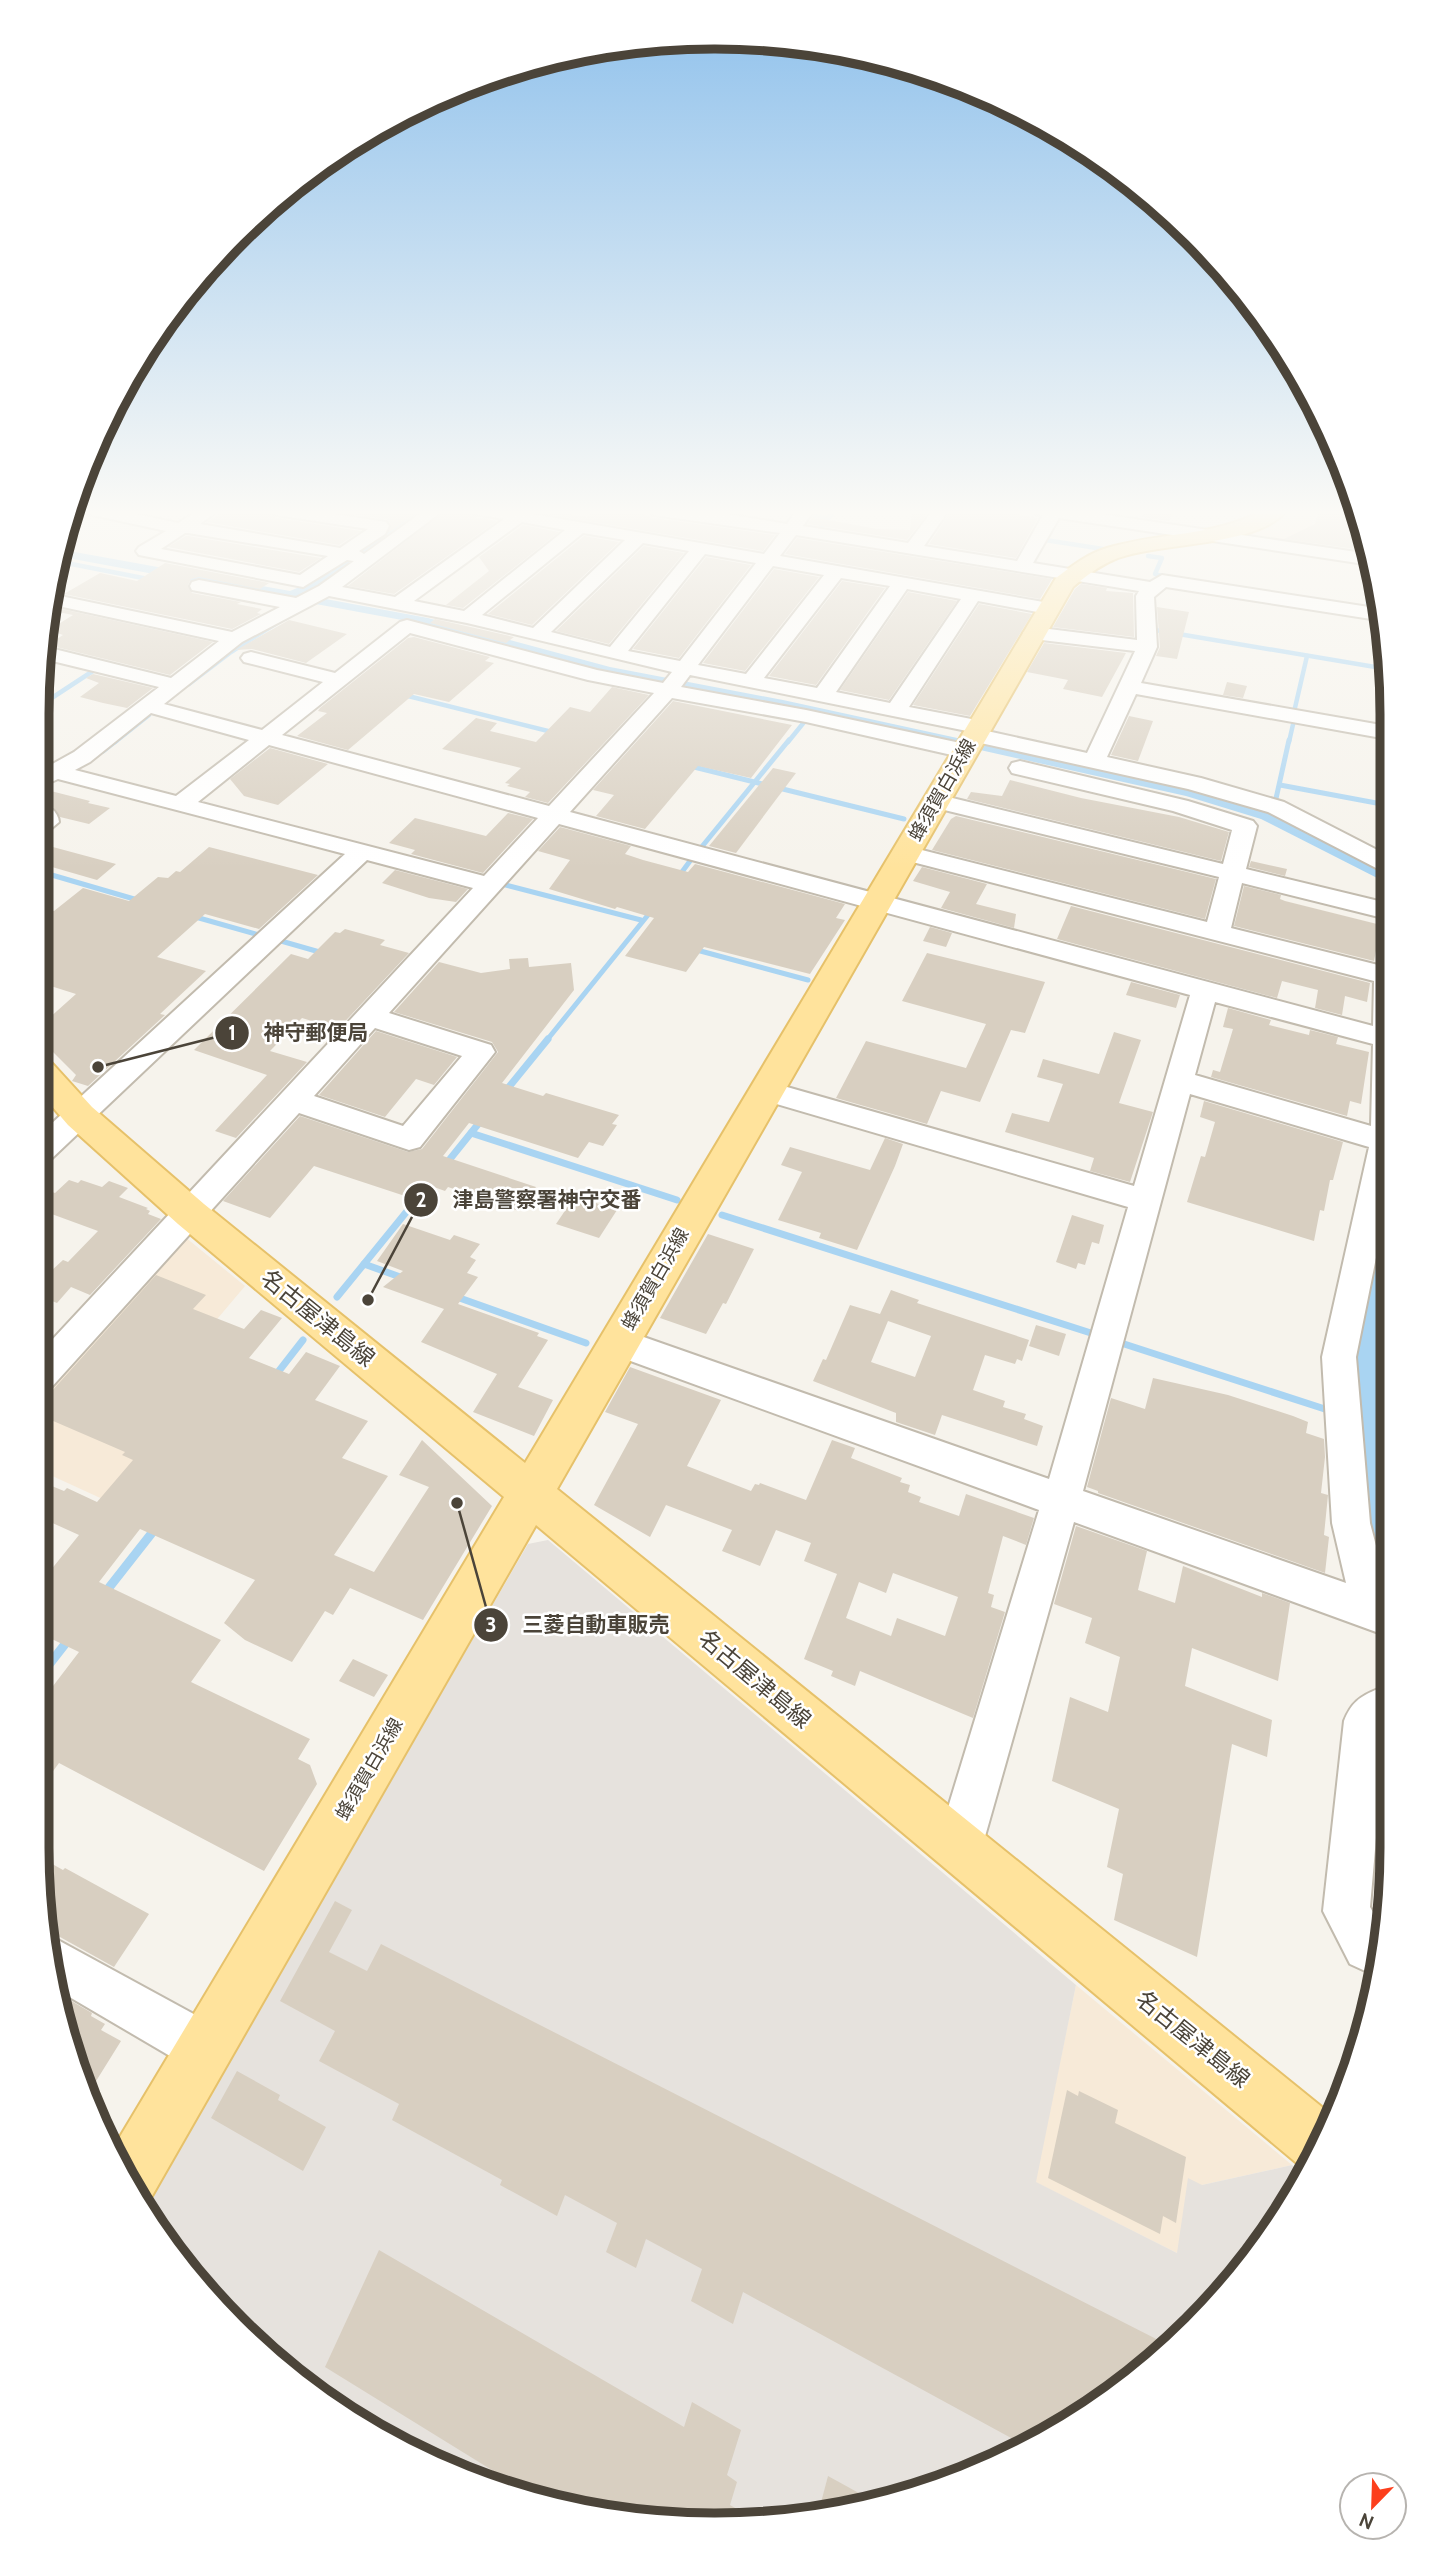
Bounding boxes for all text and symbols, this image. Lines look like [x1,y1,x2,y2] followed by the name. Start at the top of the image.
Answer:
[904,735,980,845] street label: 蜂須賀白浜線
[214,1012,382,1054] callout: 神守郵便局
[228,1020,236,1045] text: 1
[264,1020,369,1045] text: 神守郵便局
[403,1179,655,1221] callout: 津島警察署神守交番
[415,1187,427,1212] text: 2
[453,1187,642,1212] text: 津島警察署神守交番
[617,1224,693,1334] street label: 蜂須賀白浜線
[256,1264,380,1372] street label: 名古屋津島線
[474,1604,684,1646] callout: 三菱自動車販売
[485,1612,497,1637] text: 3
[523,1612,670,1637] text: 三菱自動車販売
[693,1624,817,1734] street label: 名古屋津島線
[331,1714,407,1824] street label: 蜂須賀白浜線
[1131,1985,1255,2093] street label: 名古屋津島線
[1338,2471,1408,2541] north arrow
[1356,2508,1377,2534] text: N

